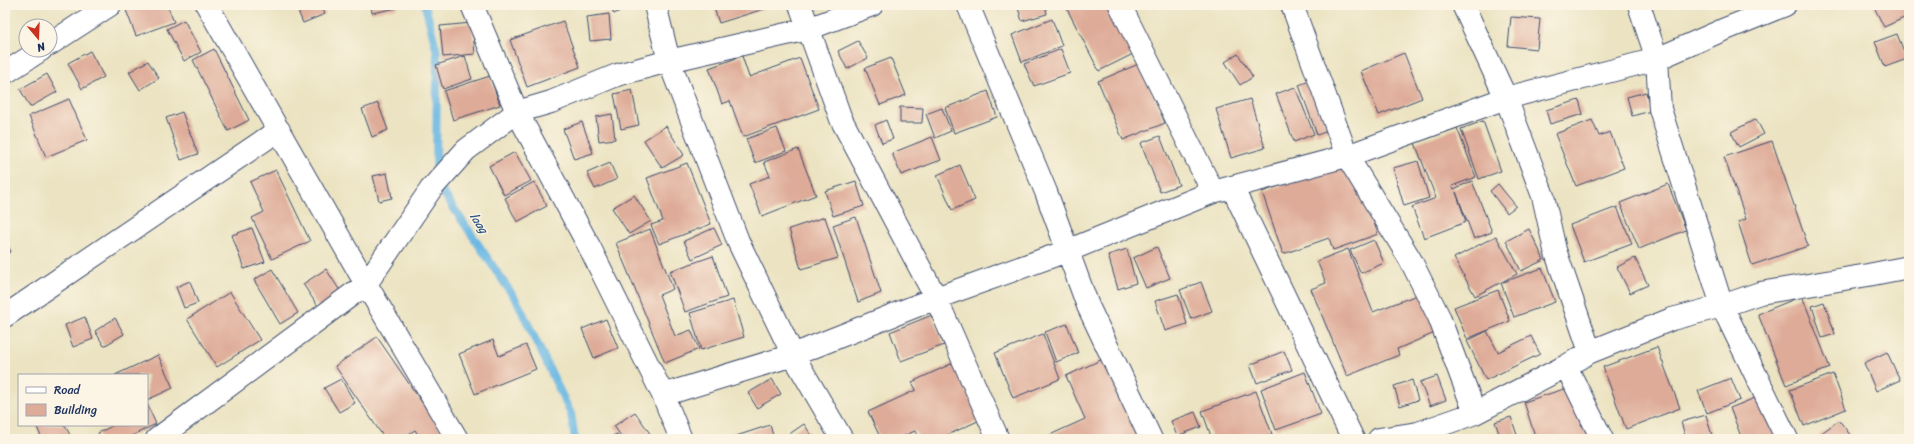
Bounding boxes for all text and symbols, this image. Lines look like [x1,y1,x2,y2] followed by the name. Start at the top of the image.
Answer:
[18,18,58,58] north arrow
[34,36,49,57] text: N
[464,208,495,240] water label: laag
[18,374,148,426] legend
[54,379,81,401] text: Road
[54,399,97,421] text: Building

